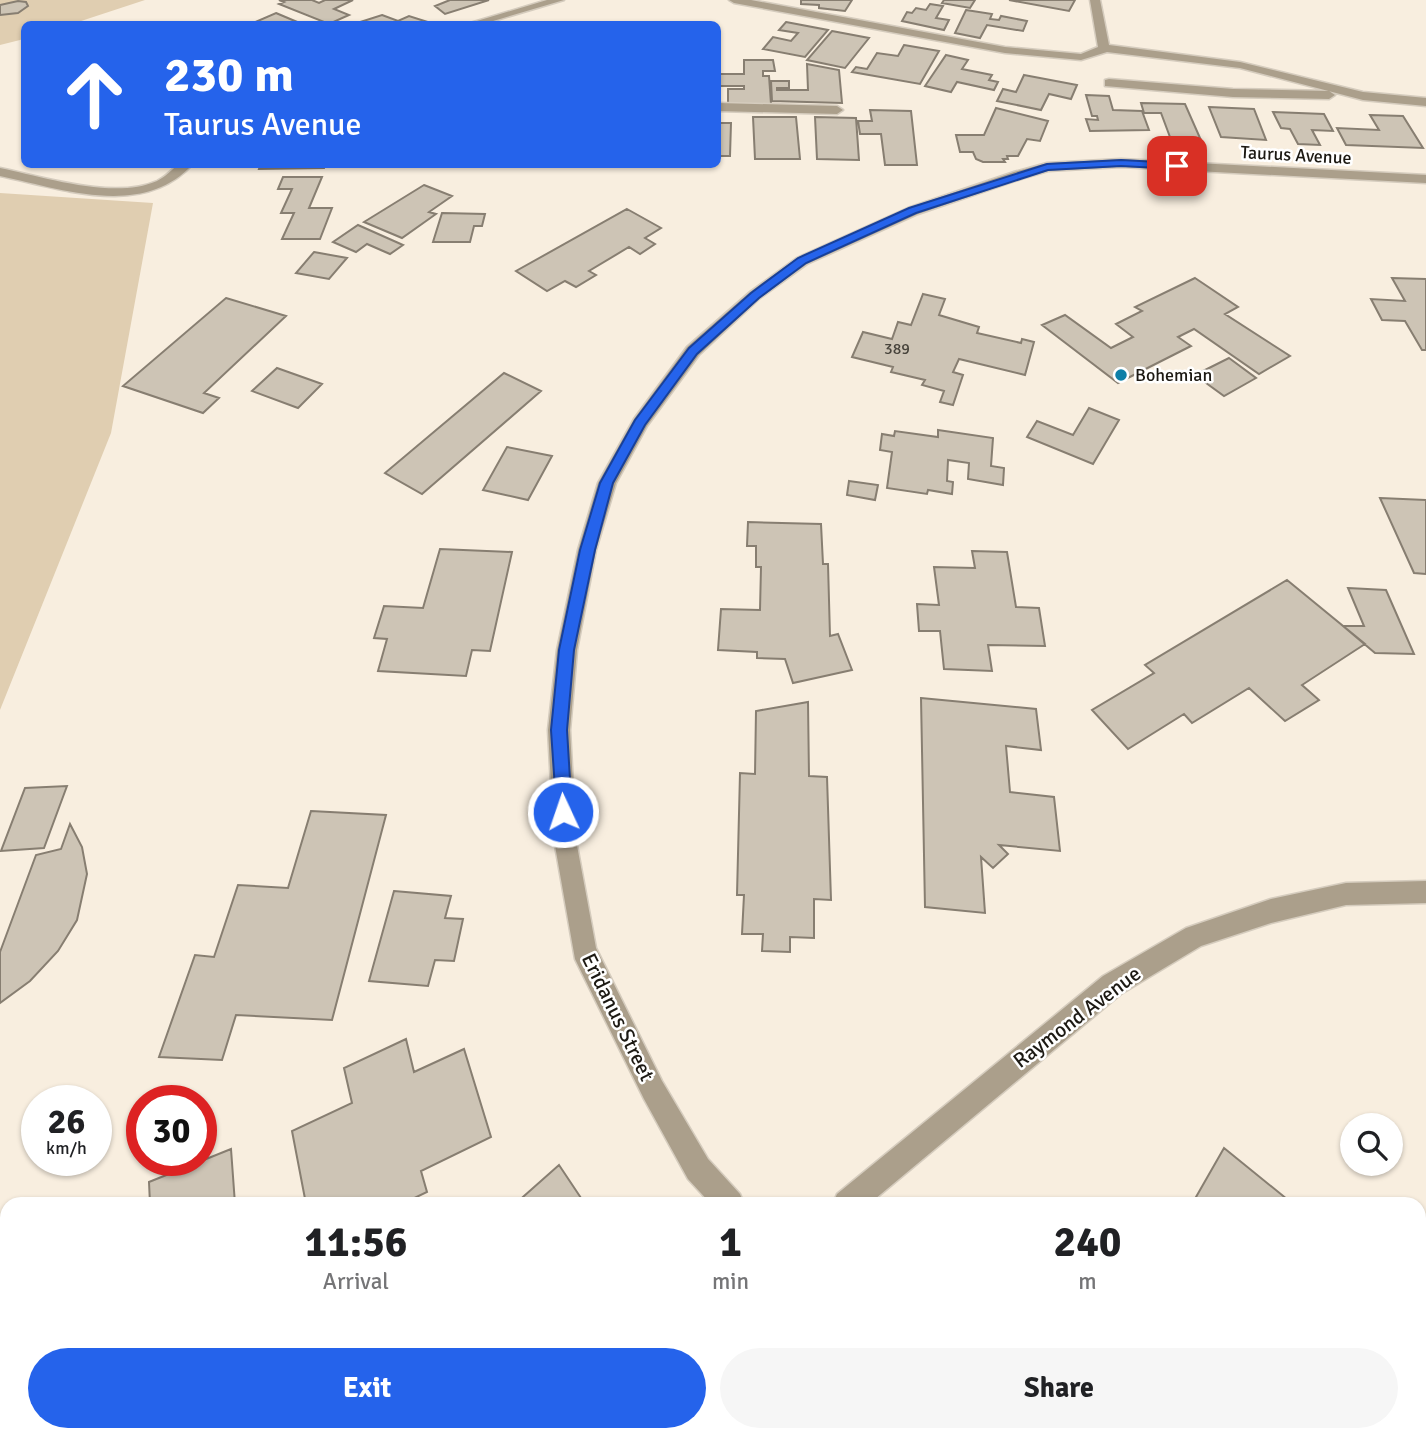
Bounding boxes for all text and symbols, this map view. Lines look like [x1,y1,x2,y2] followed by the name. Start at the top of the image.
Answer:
[164,45,294,105] text: 230 m
[49,49,140,140] icon: ahead
[164,105,362,144] text: Taurus Avenue
[1147,136,1207,196] pin
[1240,141,1352,169] street label: Taurus Avenue
[1158,147,1196,185] icon: arrive
[884,339,910,359] house number: 389
[1135,364,1212,386] place label: Bohemian
[1113,367,1129,383] marker: Bohemian
[526,775,600,849] position arrow
[576,949,660,1085] street label: Eridanus Street
[1008,961,1146,1073] street label: Raymond Avenue
[126,1085,217,1176] speed limit sign: 30
[48,1100,85,1143] text: 26
[1340,1113,1403,1176] map controls
[1340,1113,1403,1176] button: search
[46,1137,87,1159] text: km/h
[304,1217,408,1268] text: 11:56
[719,1217,742,1268] text: 1
[1053,1217,1122,1268] text: 240
[323,1267,389,1296] text: Arrival
[712,1267,749,1296] text: min
[1078,1267,1097,1296] text: m
[28,1348,706,1428] button: Exit
[720,1348,1398,1428] button: Share

